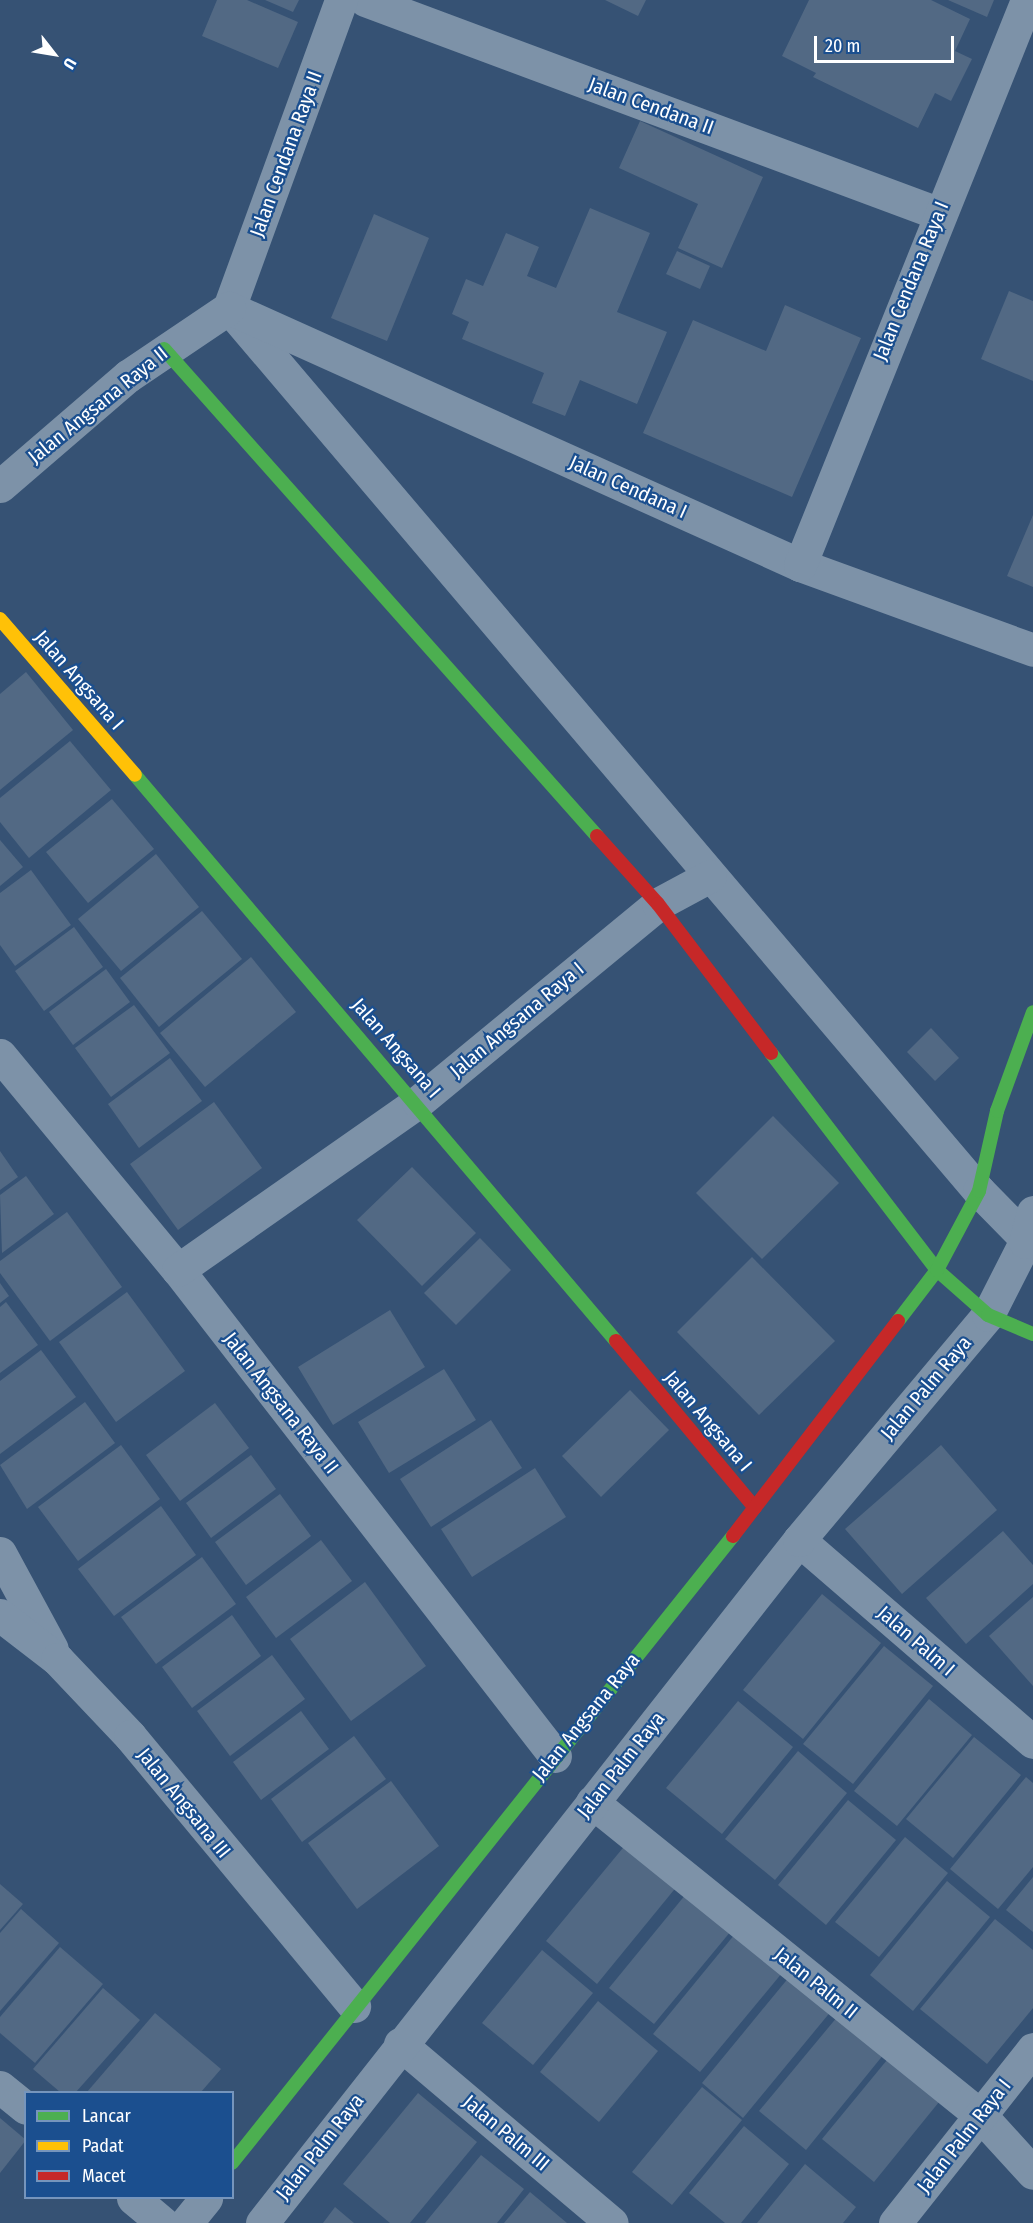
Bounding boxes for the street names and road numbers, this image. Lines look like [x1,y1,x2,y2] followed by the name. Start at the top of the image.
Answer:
[245,68,327,240] street label: Jalan Cendana Raya II
[585,72,717,140] street label: Jalan Cendana II
[868,198,954,364] street label: Jalan Cendana Raya I
[23,341,173,469] street label: Jalan Angsana Raya II
[565,450,691,524] street label: Jalan Cendana I
[29,625,129,735] street label: Jalan Angsana I
[445,957,589,1083] street label: Jalan Angsana Raya I
[346,993,446,1103] street label: Jalan Angsana I
[218,1328,344,1478] street label: Jalan Angsana Raya II
[876,1331,976,1445] street label: Jalan Palm Raya
[659,1366,757,1476] street label: Jalan Angsana I
[872,1601,960,1681] street label: Jalan Palm I
[527,1648,645,1786] street label: Jalan Angsana Raya
[572,1707,670,1823] street label: Jalan Palm Raya
[132,1743,236,1863] street label: Jalan Angsana III
[770,1942,862,2024] street label: Jalan Palm II
[912,2074,1016,2198] street label: Jalan Palm Raya I
[271,2089,369,2205] street label: Jalan Palm Raya
[458,2090,554,2176] street label: Jalan Palm III

